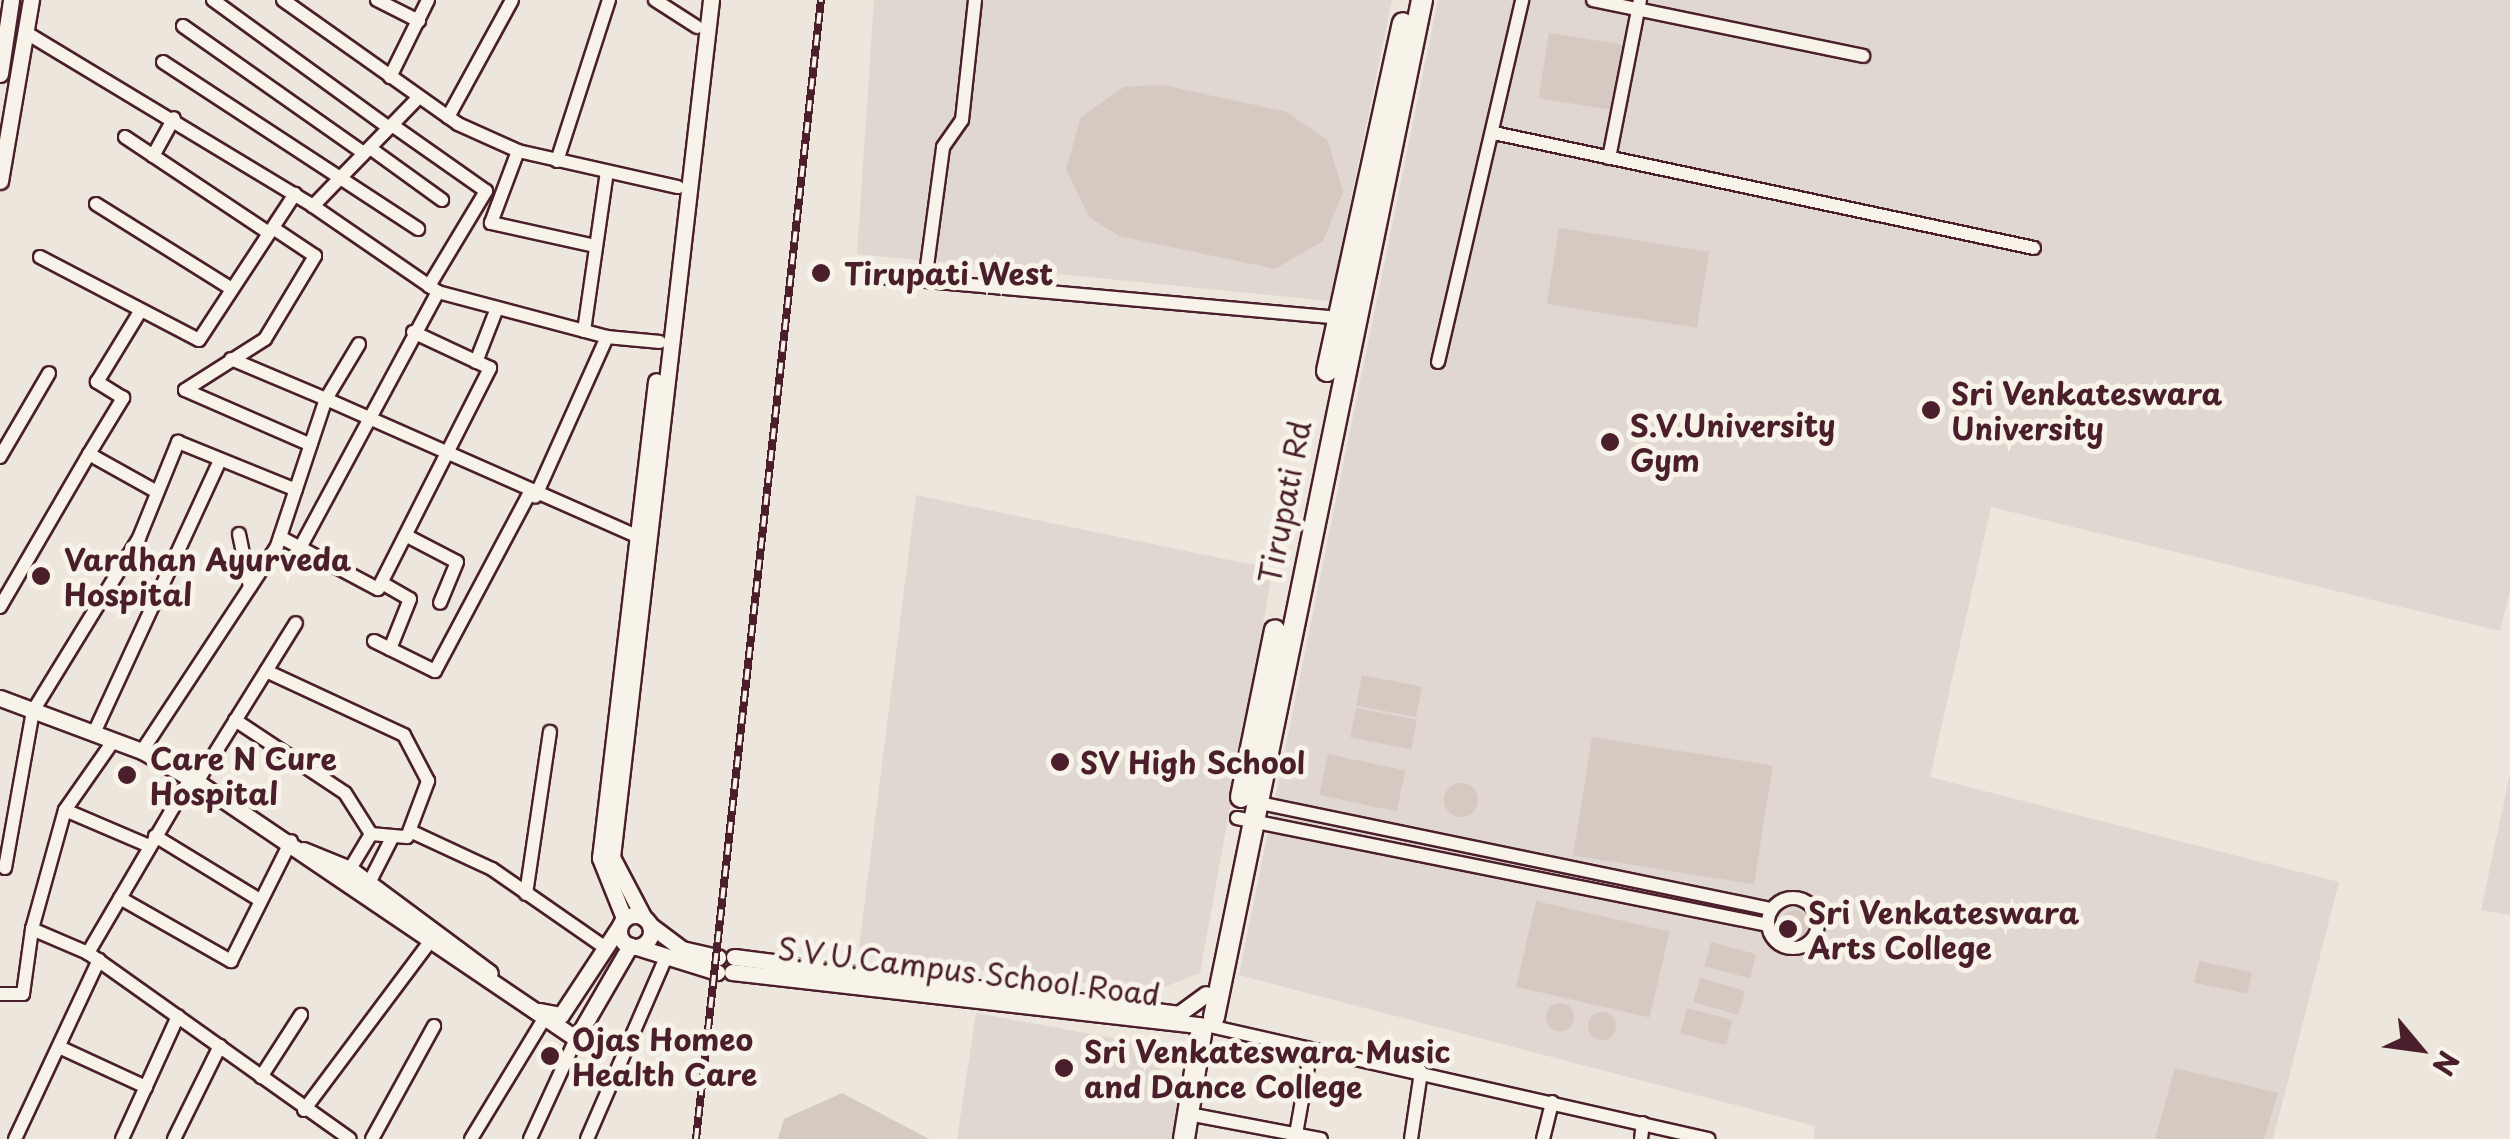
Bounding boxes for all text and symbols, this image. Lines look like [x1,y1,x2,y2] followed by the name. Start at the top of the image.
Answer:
[844,255,1052,291] place label: Tirupati West
[808,260,834,286] marker: Tirupati West
[1951,375,2224,446] place label: Sri Venkateswara University
[1920,399,1942,421] marker: Sri Venkateswara University
[1630,407,1836,478] place label: S.V.University Gym
[1251,417,1317,587] street label: Tirupati Rd
[1599,431,1621,453] marker: S.V.University Gym
[64,541,351,612] place label: Vardhan Ayurveda Hospital
[28,563,54,589] marker: Vardhan Ayurveda Hospital
[150,740,339,810] place label: Care N Cure Hospital
[1080,744,1308,780] place label: SV High School
[1049,751,1071,773] marker: SV High School
[114,762,140,788] marker: Care N Cure Hospital
[1808,894,2081,964] place label: Sri Venkateswara Arts College
[1777,918,1799,940] marker: Sri Venkateswara Arts College
[775,930,1163,1012] street label: S.V.U.Campus School Road
[2370,999,2470,1099] north arrow
[572,1021,759,1092] place label: Ojas Homeo Health Care
[1084,1033,1452,1104] place label: Sri Venkateswara Music and Dance College
[537,1043,563,1069] marker: Ojas Homeo Health Care
[2422,1044,2471,1084] text: N
[1053,1057,1075,1079] marker: Sri Venkateswara Music and Dance College

